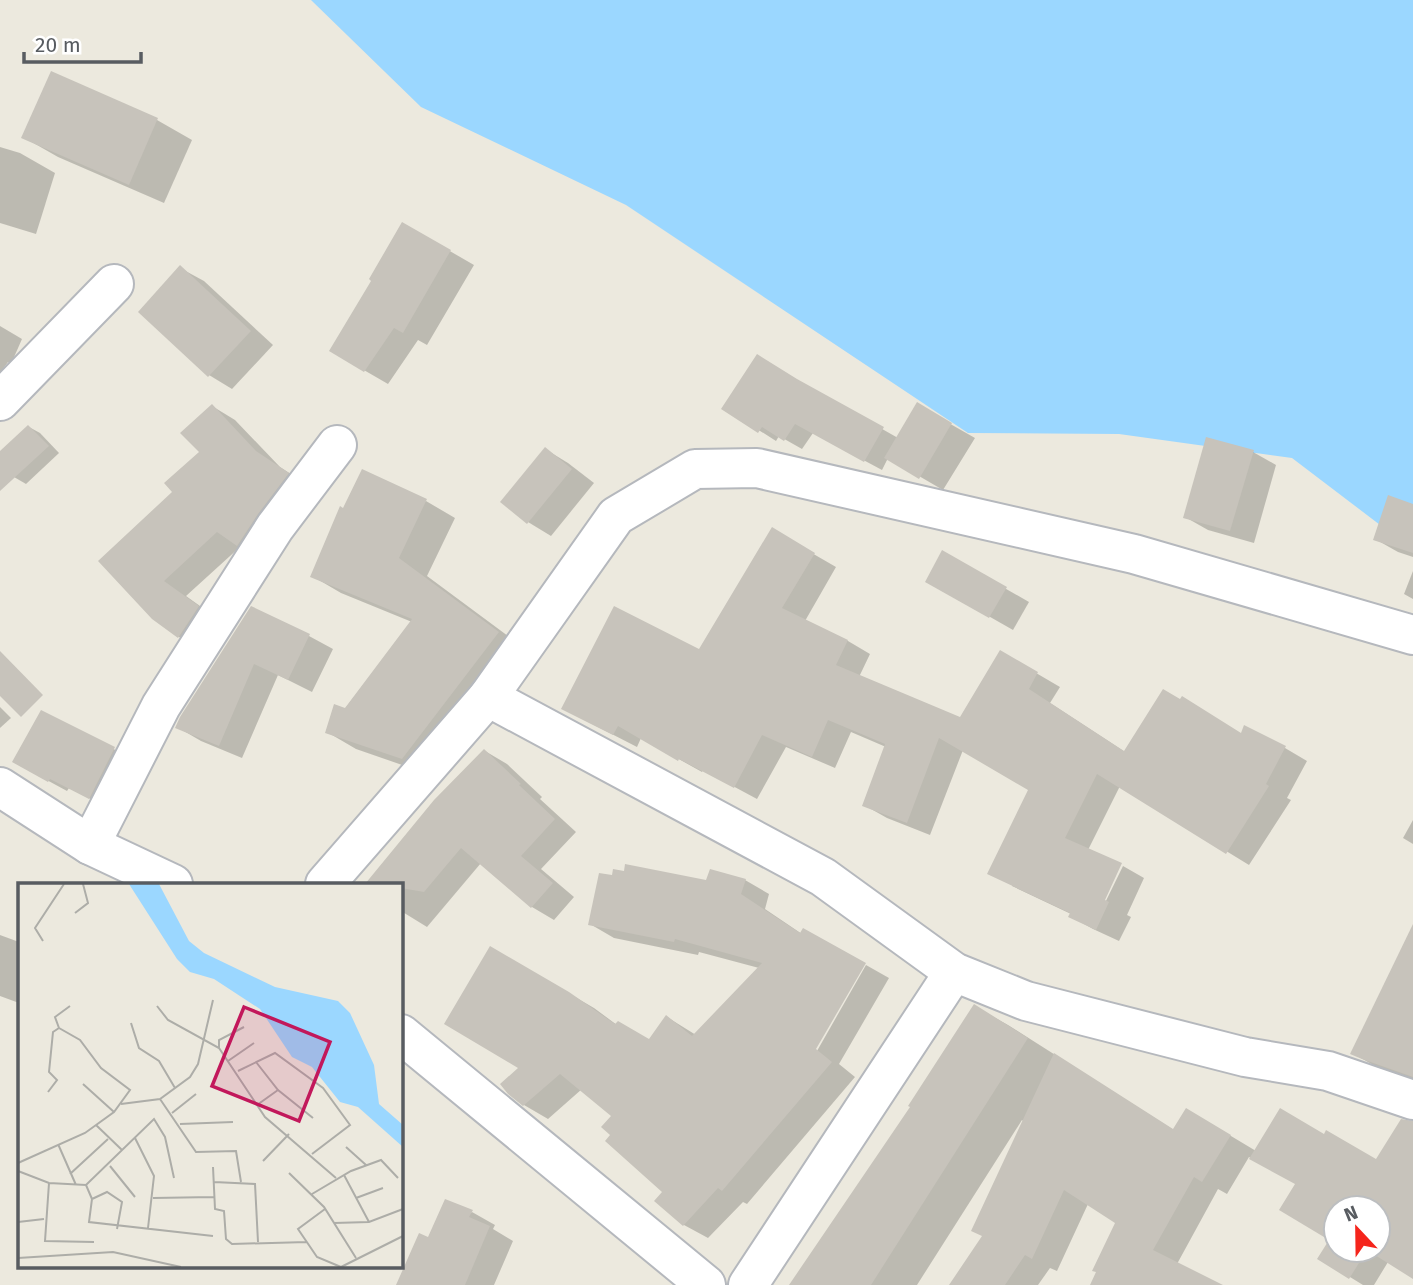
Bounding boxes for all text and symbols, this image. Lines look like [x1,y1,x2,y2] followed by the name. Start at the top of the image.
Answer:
[24,21,142,65] scale bar
[35,32,81,58] text: 20 m
[18,883,402,1268] inset map
[1322,1194,1392,1264] north arrow
[1341,1201,1361,1227] text: N

